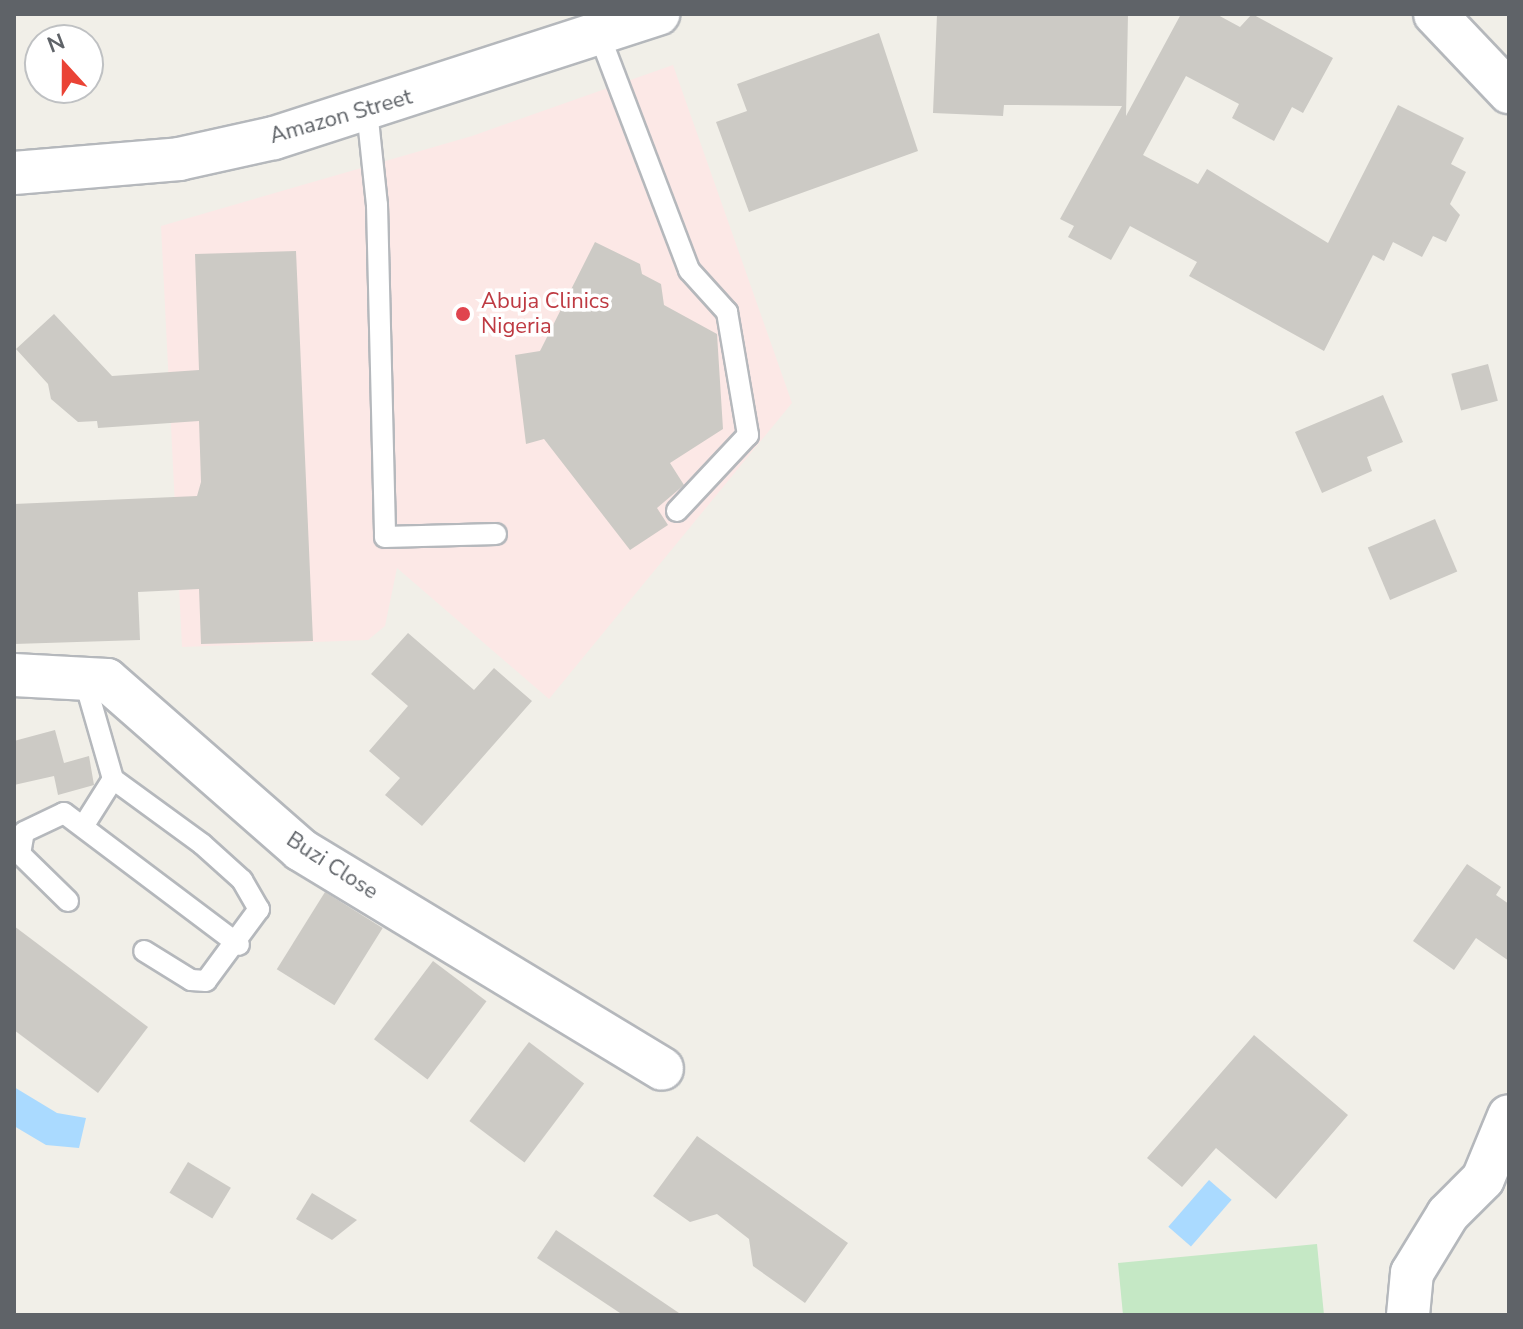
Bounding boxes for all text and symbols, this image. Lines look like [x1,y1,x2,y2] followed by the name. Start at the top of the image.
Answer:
[24,24,104,104] north arrow
[43,27,69,60] text: N
[267,84,415,150] street label: Amazon Street
[481,288,610,340] place label: Abuja Clinics Nigeria
[452,303,474,325] marker: Abuja Clinics Nigeria
[281,827,383,905] street label: Buzi Close

